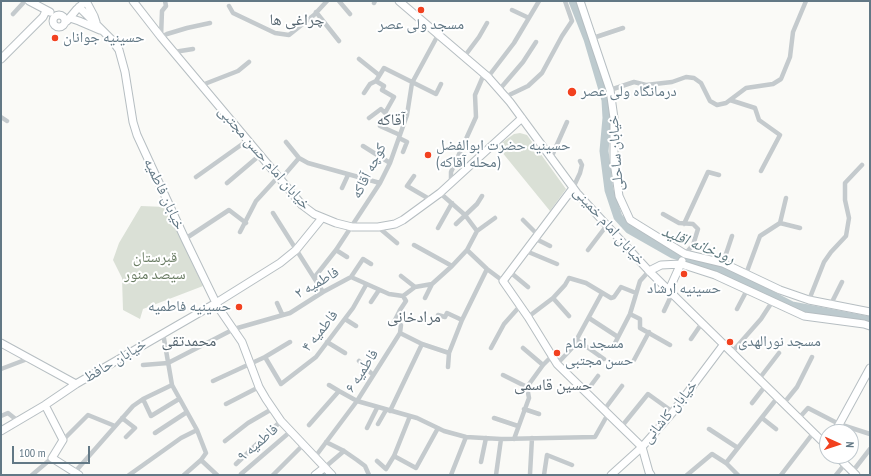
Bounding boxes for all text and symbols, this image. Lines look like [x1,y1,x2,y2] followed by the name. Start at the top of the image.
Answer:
[416,5,426,15] marker: مسجد ولی عصر
[269,10,325,30] district label: چراغی ها
[378,16,464,34] place label: مسجد ولی عصر
[63,29,144,47] place label: حسینیه جوانان
[50,33,60,43] marker: حسینیه جوانان
[581,83,677,101] place label: درمانگاه ولی عصر
[566,86,578,98] marker: درمانگاه ولی عصر
[214,102,314,214] street label: خیابان امام حسن مجتبی
[377,110,405,130] district label: آقاکه
[604,115,628,191] street label: خیابان ساحلی
[436,137,570,172] place label: حسینیه حضرت ابوالفضل (محله آقاکه)
[347,140,391,202] street label: کوچه آقاکه
[423,150,433,160] marker: حسینیه حضرت ابوالفضل (محله آقاکه)
[140,155,188,233] street label: خیابان فاطمیه
[569,183,649,269] street label: خیابان امام خمینی
[659,222,737,268] water label: رودخانه اقلید
[124,249,186,284] park label: قبرستان سیصد منور
[292,263,342,303] street label: فاطمیه ۲
[679,269,689,279] marker: حسینیه ارشاد
[647,280,721,298] place label: حسینیه ارشاد
[148,298,231,316] place label: حسینیه فاطمیه
[234,302,244,312] marker: حسینیه فاطمیه
[298,307,342,355] street label: فاطمیه ۴
[387,307,441,327] district label: مرادخانی
[162,331,216,351] district label: محمدتقی
[738,333,821,351] place label: مسجد نورالهدی
[80,335,150,387] street label: خیابان حافظ
[565,335,633,370] place label: مسجد امام حسن مجتبی
[725,337,735,347] marker: مسجد نورالهدی
[341,346,383,396] street label: فاطمیه ۶
[552,348,562,358] marker: مسجد امام حسن مجتبی
[514,375,592,395] district label: حسین قاسمی
[638,377,702,447] street label: خیابان کاشانی
[234,420,282,466] street label: فاطمیه ۹
[819,424,859,464] north arrow
[14,438,92,464] scale bar
[843,441,857,448] text: N
[19,445,46,460] text: 100 m

